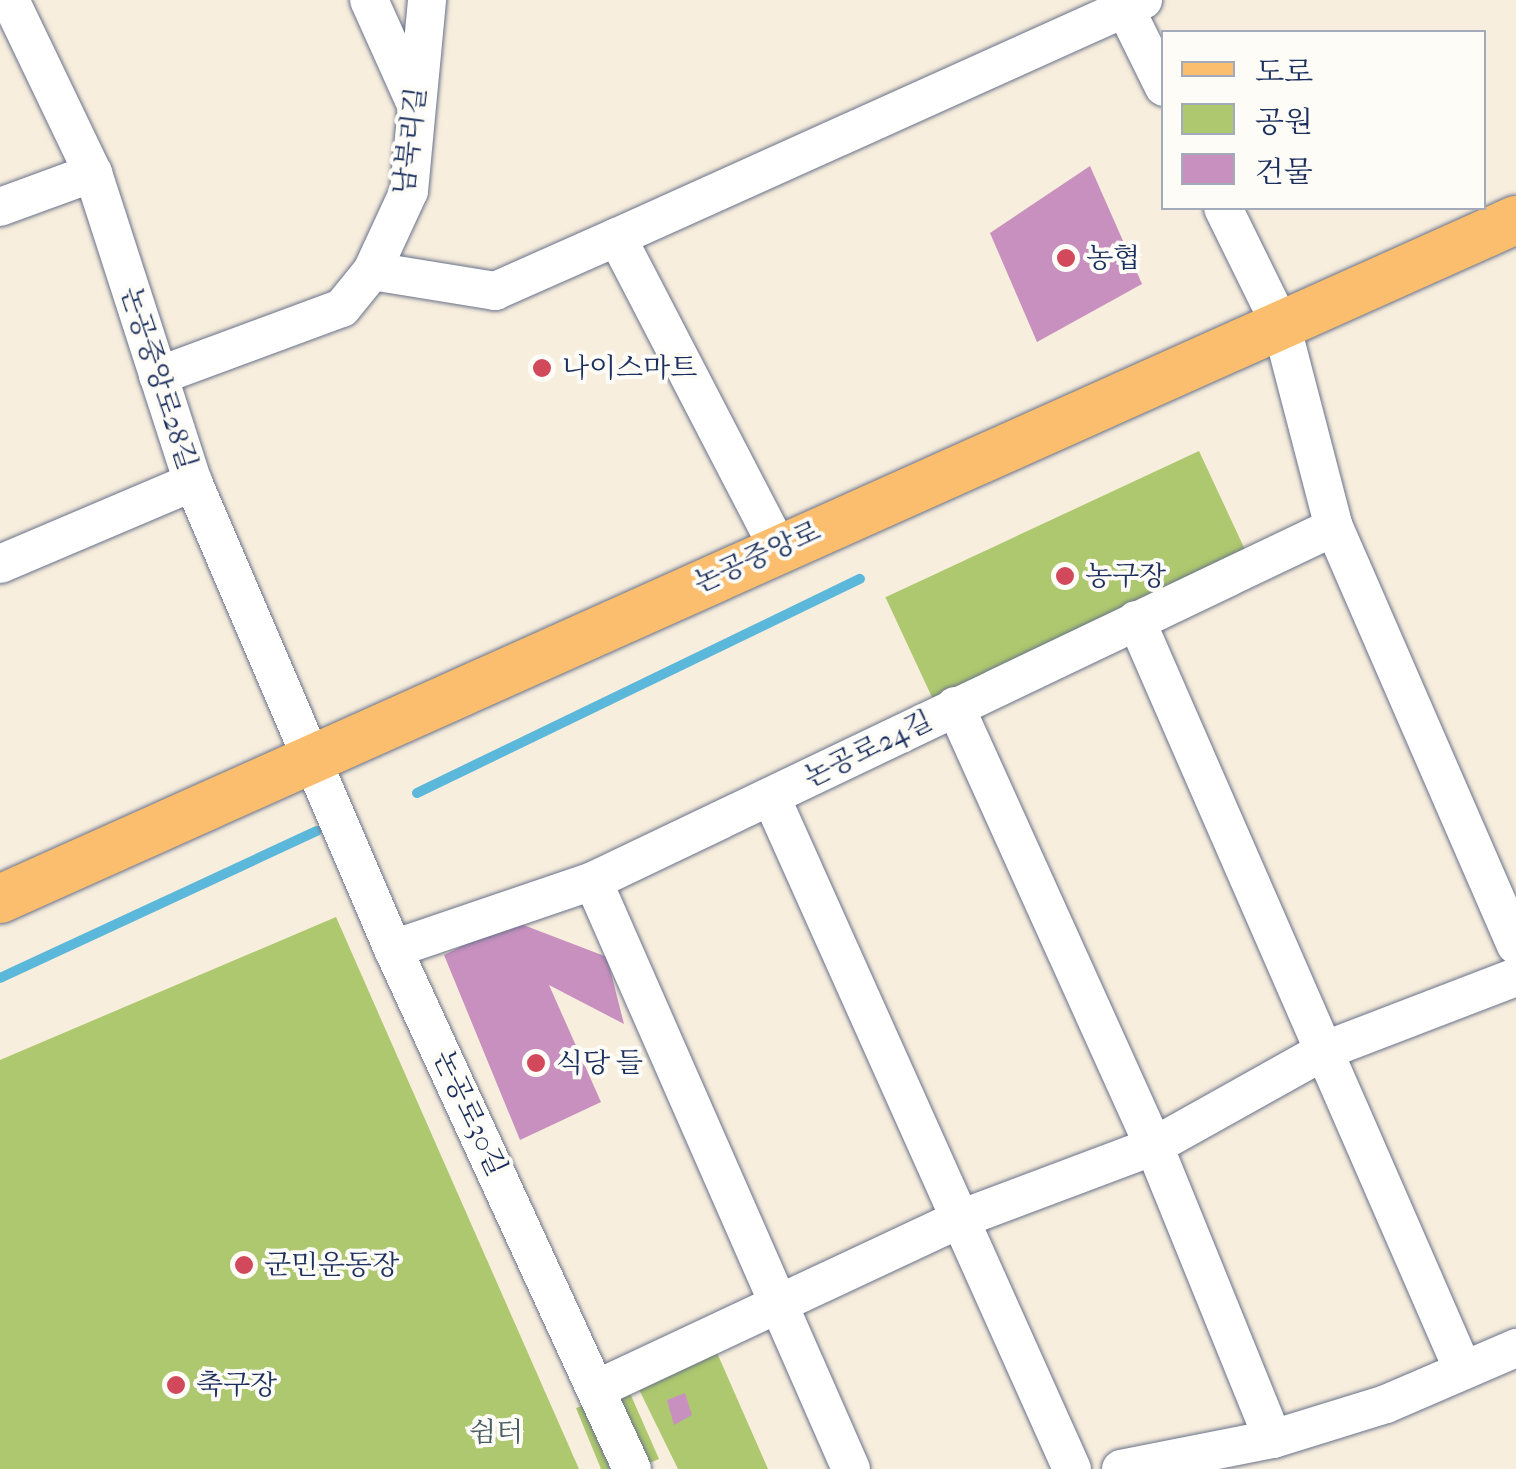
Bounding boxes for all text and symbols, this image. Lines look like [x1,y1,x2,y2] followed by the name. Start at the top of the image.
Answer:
[1161,30,1486,210] legend
[1255,55,1313,90] text: 도로
[387,85,433,197] street label: 남북리길
[1255,105,1313,140] text: 공원
[1255,155,1313,190] text: 건물
[1086,241,1140,275] place label: 농협
[1055,247,1077,269] marker: 농협
[114,282,204,474] street label: 논공중앙로28길
[562,351,697,385] place label: 나이스마트
[531,357,553,379] marker: 나이스마트
[688,514,826,600] street label: 논공중앙로
[1085,559,1166,593] place label: 농구장
[1054,565,1076,587] marker: 농구장
[798,703,938,795] street label: 논공로24길
[426,1045,514,1181] street label: 논공로30길
[556,1046,643,1080] place label: 식당 들
[525,1052,547,1074] marker: 식당 들
[264,1248,399,1282] place label: 군민운동장
[233,1254,255,1276] marker: 군민운동장
[196,1368,277,1402] place label: 축구장
[165,1374,187,1396] marker: 축구장
[469,1415,523,1449] park label: 쉼터

